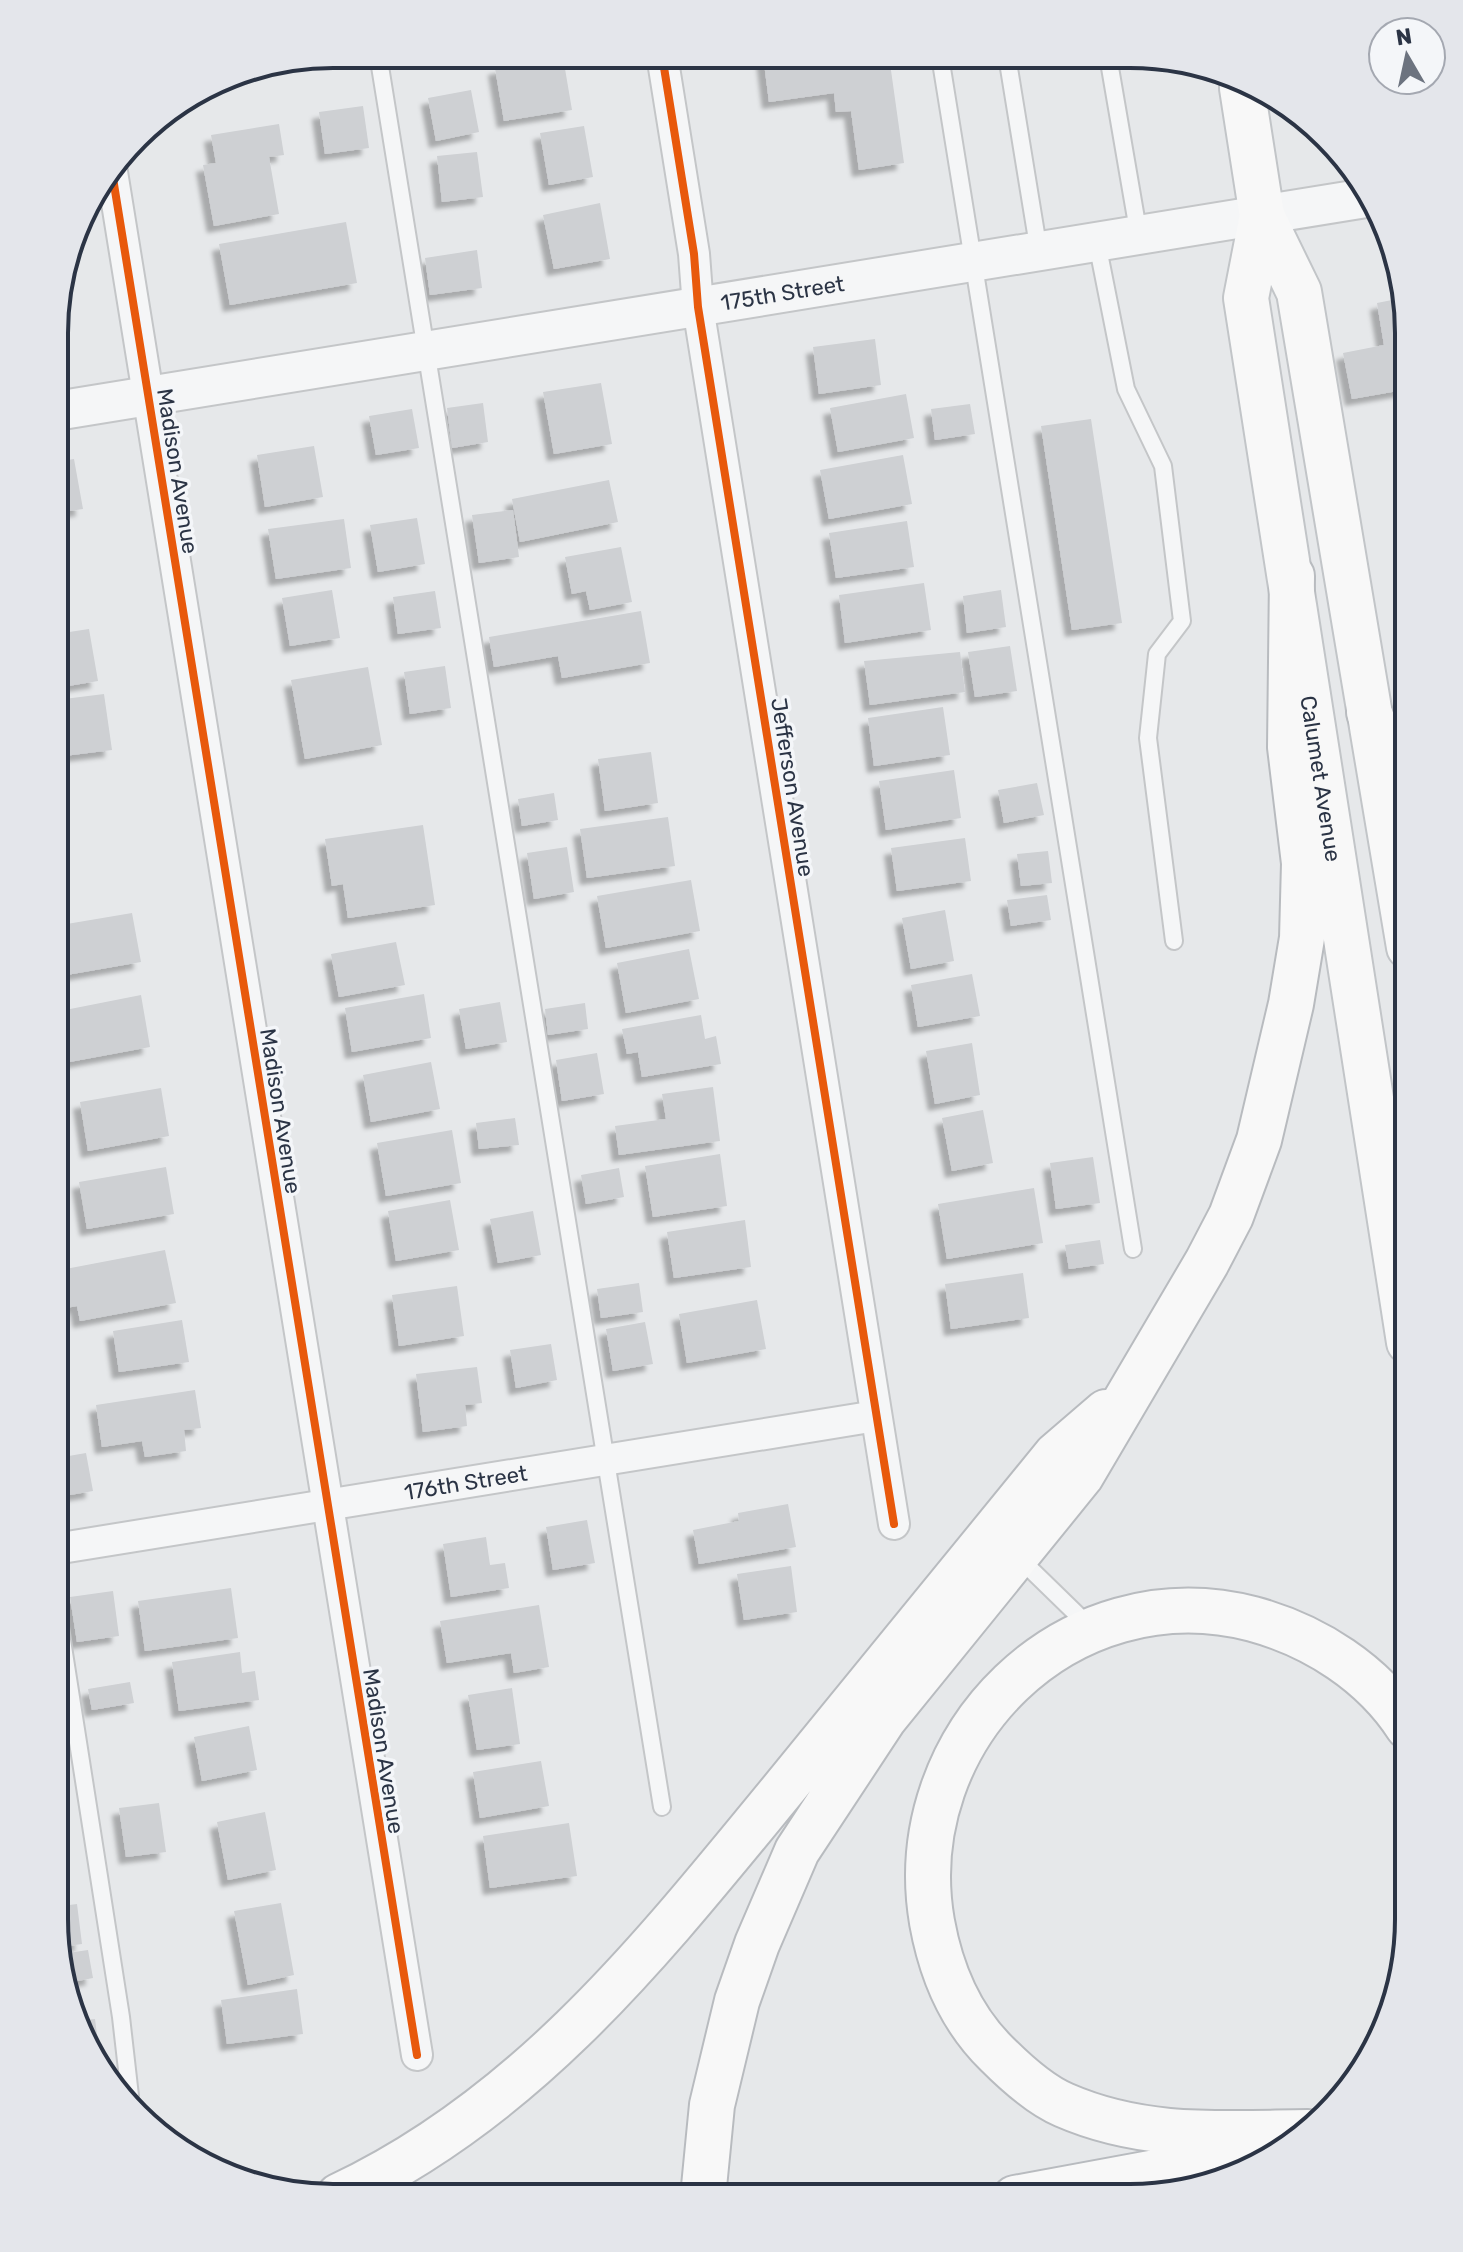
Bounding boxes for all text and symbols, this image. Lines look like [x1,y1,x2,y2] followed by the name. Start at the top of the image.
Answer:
[1367,16,1447,96] north arrow
[1394,22,1414,51] text: N
[719,270,847,317] street label: 175th Street
[151,386,204,556] street label: Madison Avenue
[1294,694,1347,864] street label: Calumet Avenue
[765,696,820,879] street label: Jefferson Avenue
[254,1026,307,1196] street label: Madison Avenue
[402,1460,530,1506] street label: 176th Street
[357,1666,410,1836] street label: Madison Avenue

